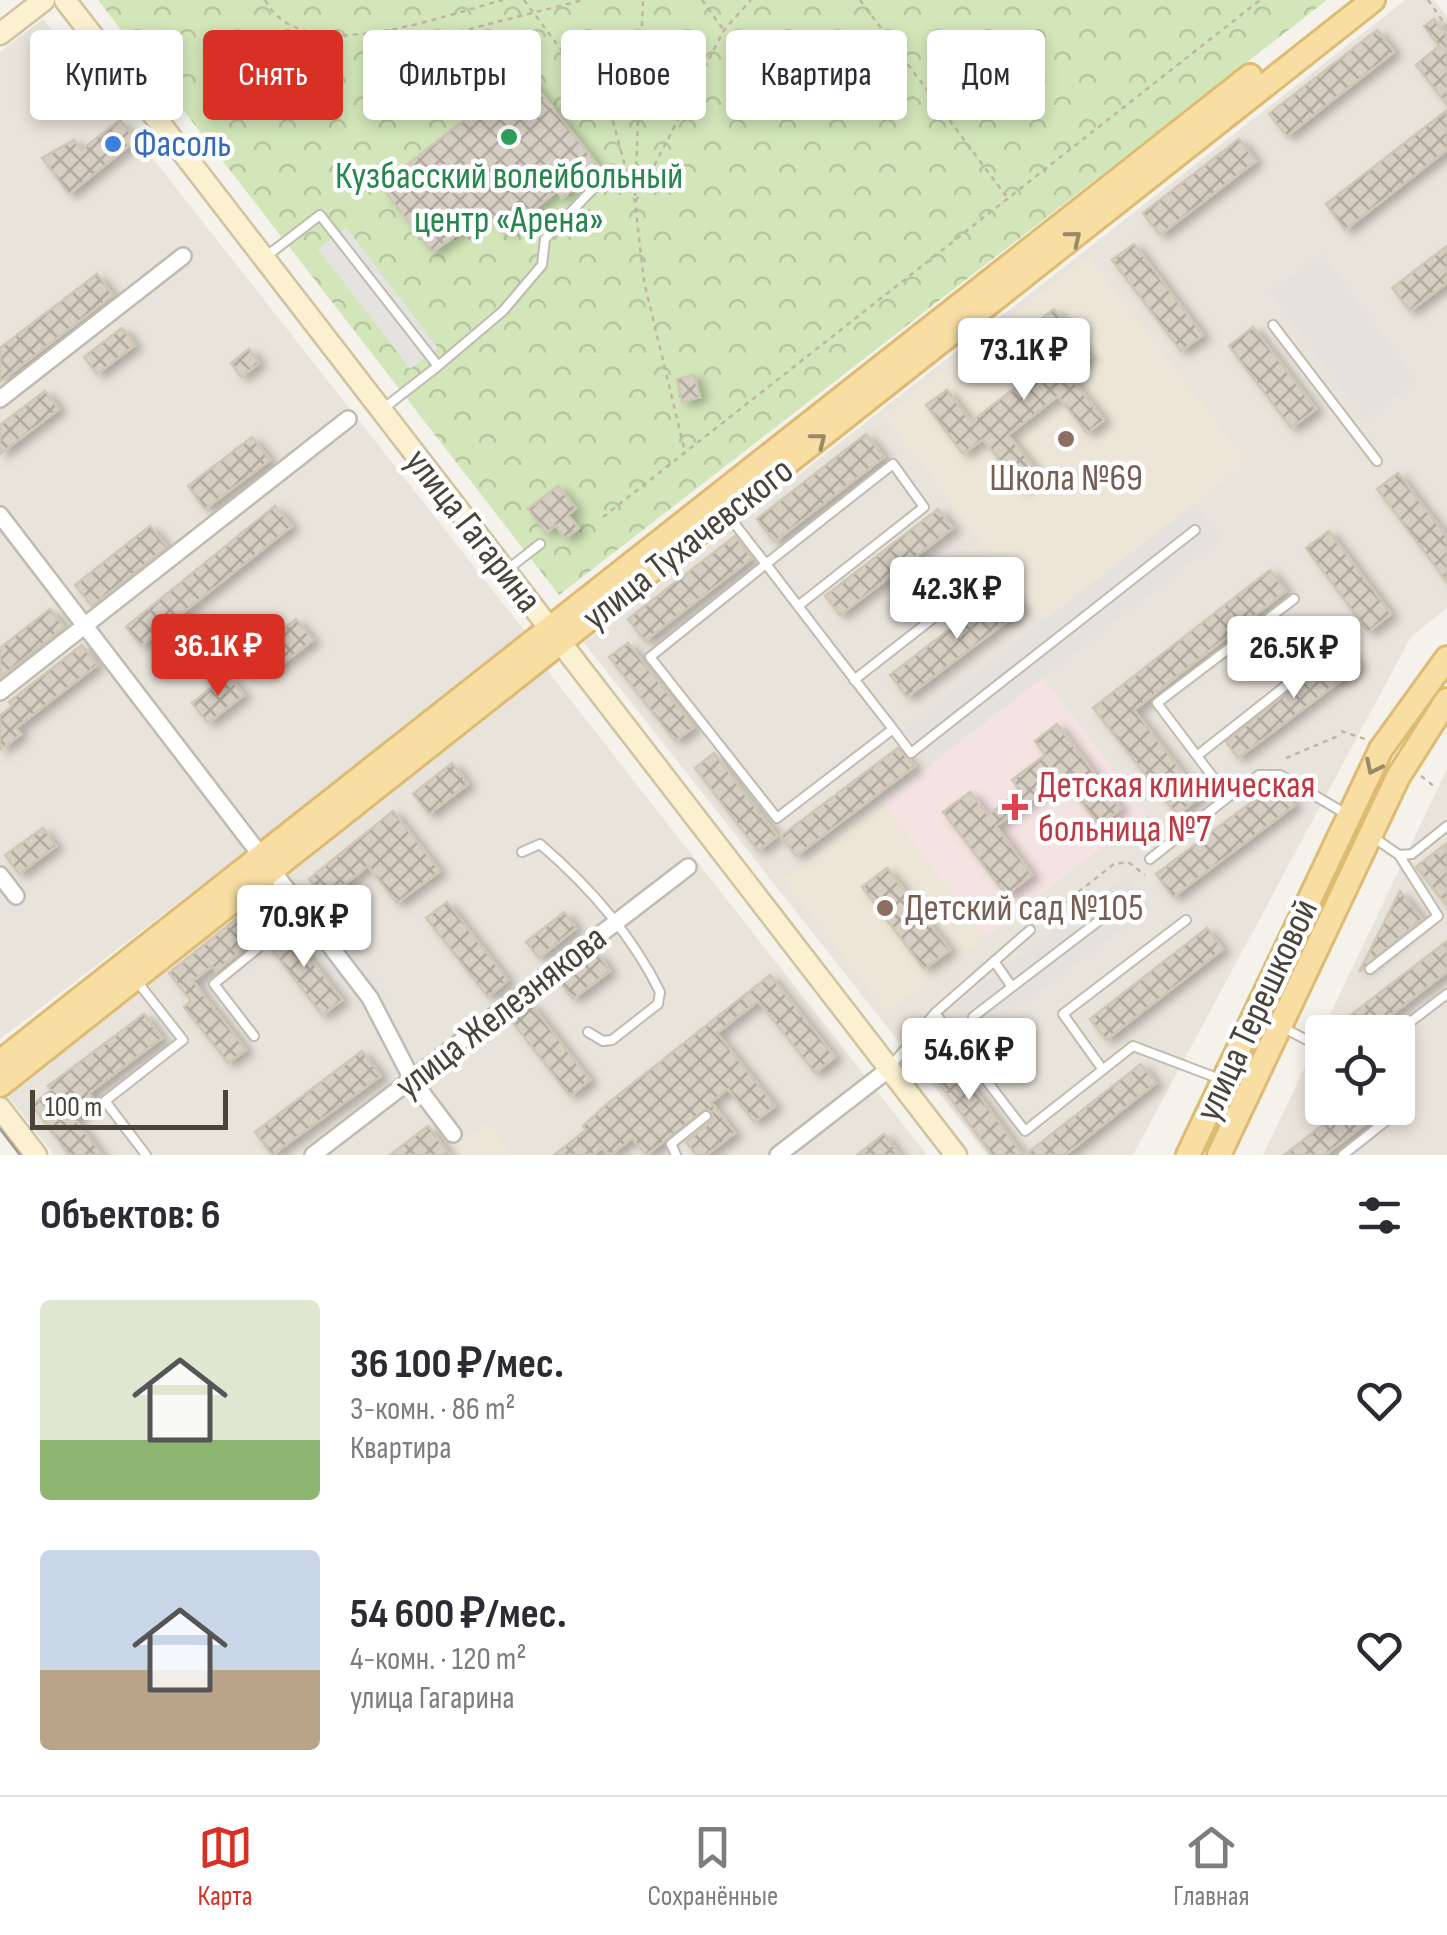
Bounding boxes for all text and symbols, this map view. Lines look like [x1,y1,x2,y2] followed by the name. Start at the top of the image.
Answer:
[30,30,183,120] chip: Купить
[203,30,343,120] chip: Снять
[363,30,541,120] chip: Фильтры
[561,30,706,120] chip: Новое
[726,30,907,120] chip: Квартира
[927,30,1045,120] chip: Дом
[133,122,232,167] place label: Фасоль
[498,126,520,148] marker: Кузбасский волейбольный центр «Арена»
[102,133,124,155] marker: Фасоль
[335,154,683,243] place label: Кузбасский волейбольный центр «Арена»
[1062,232,1080,250] one-way arrow
[932,318,1116,403] pin: 73.1K ₽
[980,331,1068,370] text: 73.1K ₽
[1055,428,1077,450] marker: Школа №69
[808,434,826,452] one-way arrow
[395,440,551,622] street label: улица Гагарина
[574,448,802,640] street label: улица Тухачевского
[989,456,1143,501] place label: Школа №69
[865,557,1049,642] pin: 42.3K ₽
[912,570,1002,609] text: 42.3K ₽
[126,614,310,699] pin: 36.1K ₽
[1202,616,1386,701] pin: 26.5K ₽
[174,627,262,666] text: 36.1K ₽
[1249,629,1339,668] text: 26.5K ₽
[1365,757,1385,775] one-way arrow
[1038,763,1315,852] place label: Детская клиническая больница №7
[1002,794,1028,820] marker: Детская клиническая больница №7
[212,885,396,970] pin: 70.9K ₽
[905,886,1144,931] place label: Детский сад №105
[1186,892,1328,1128] street label: улица Терешковой
[874,897,896,919] marker: Детский сад №105
[259,898,349,937] text: 70.9K ₽
[386,916,616,1108] street label: улица Железнякова
[1305,1015,1415,1125] map controls
[1305,1015,1415,1125] button: locate
[877,1018,1061,1103] pin: 54.6K ₽
[924,1031,1014,1070] text: 54.6K ₽
[30,1085,228,1130] scale bar
[45,1091,102,1124] text: 100 m
[1352,1188,1407,1243] icon: filters
[40,1190,220,1241] text: Объектов: 6
[350,1339,564,1390] text: 36 100 ₽/мес.
[120,1340,240,1460] icon: home
[1352,1373,1407,1428] icon: heart
[350,1390,515,1429] text: 3-комн. · 86 m²
[350,1429,452,1468] text: Квартира
[350,1589,567,1640] text: 54 600 ₽/мес.
[120,1590,240,1710] icon: home
[1352,1623,1407,1678] icon: heart
[350,1640,526,1679] text: 4-комн. · 120 m²
[350,1679,515,1718] text: улица Гагарина
[197,1820,253,1913] tab: Карта
[648,1820,778,1913] tab: Сохранённые
[1173,1820,1250,1913] tab: Главная

